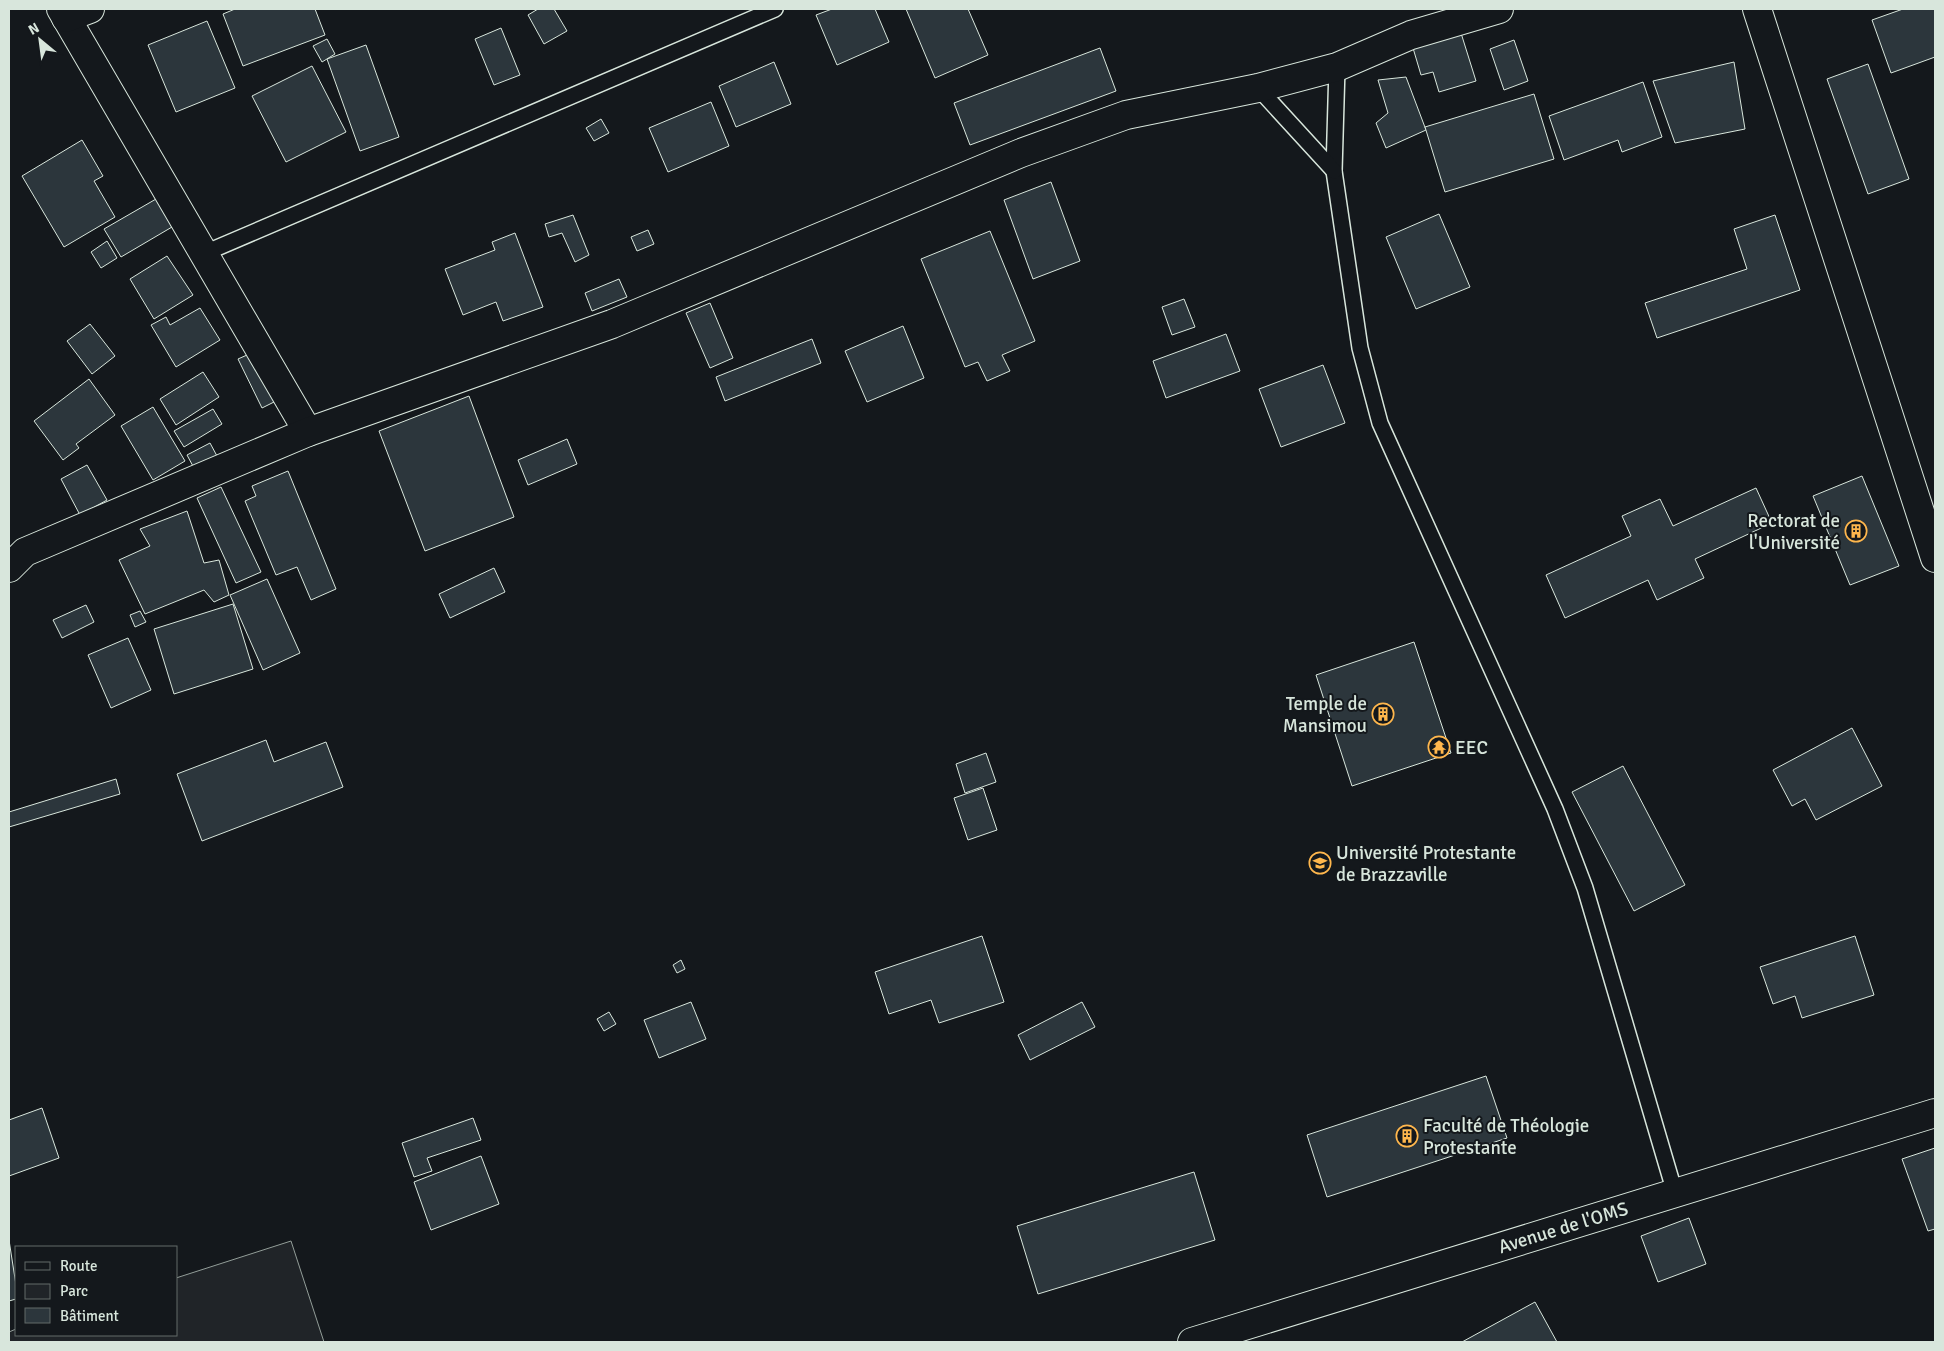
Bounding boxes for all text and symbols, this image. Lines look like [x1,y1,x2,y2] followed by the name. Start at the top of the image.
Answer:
[15,15,65,65] north arrow
[26,19,42,39] text: N
[1747,509,1840,555] place label: Rectorat de l'Université
[1844,519,1868,543] building icon: Rectorat de l'Université
[1283,692,1367,738] place label: Temple de Mansimou
[1371,702,1395,726] building icon: Temple de Mansimou
[1427,735,1451,759] temple icon: EEC
[1455,736,1488,760] place label: EEC
[1336,841,1516,887] place label: Université Protestante de Brazzaville
[1308,851,1332,875] school or university icon: Université Protestante de Brazzaville
[1423,1114,1589,1160] place label: Faculté de Théologie Protestante
[1395,1124,1419,1148] building icon: Faculté de Théologie Protestante
[1495,1197,1631,1259] street label: Avenue de l'OMS
[15,1246,178,1336] legend
[60,1257,97,1275] text: Route
[60,1282,88,1300] text: Parc
[60,1307,119,1325] text: Bâtiment

